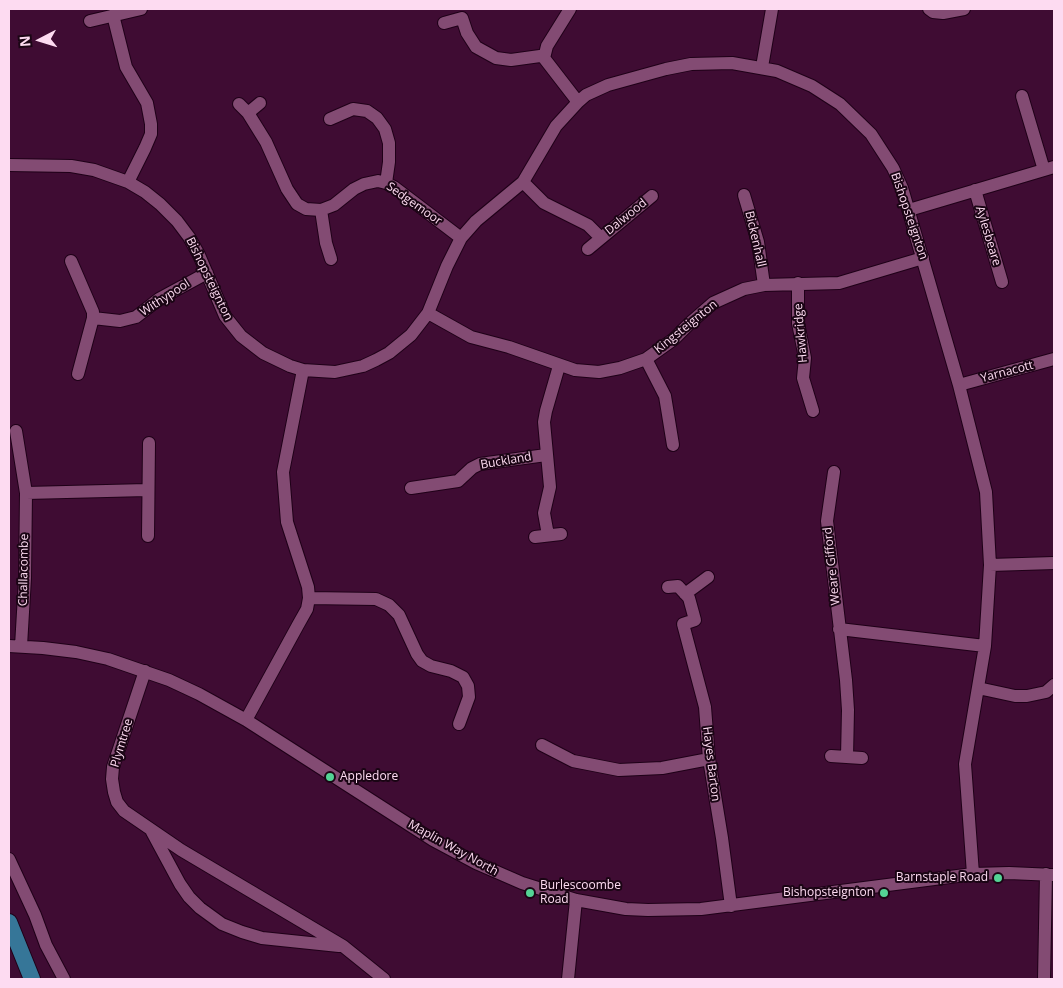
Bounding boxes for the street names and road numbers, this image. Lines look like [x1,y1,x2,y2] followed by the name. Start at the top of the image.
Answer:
[887,171,931,261] street label: Bishopsteignton
[384,180,444,228] street label: Sedgemoor
[602,196,650,238] street label: Dalwood
[972,204,1004,268] street label: Aylesbeare
[742,210,768,268] street label: Bickenhall
[183,235,235,323] street label: Bishopsteignton
[137,277,193,319] street label: Withypool
[652,297,720,357] street label: Kingsteignton
[791,303,811,363] street label: Hawkridge
[979,358,1035,386] street label: Yarnacott
[479,449,533,473] street label: Buckland
[821,526,843,606] street label: Weare Gifford
[16,534,32,606] street label: Challacombe
[108,717,136,769] street label: Plymtree
[699,726,723,802] street label: Hayes Barton
[405,817,501,879] street label: Maplin Way North

